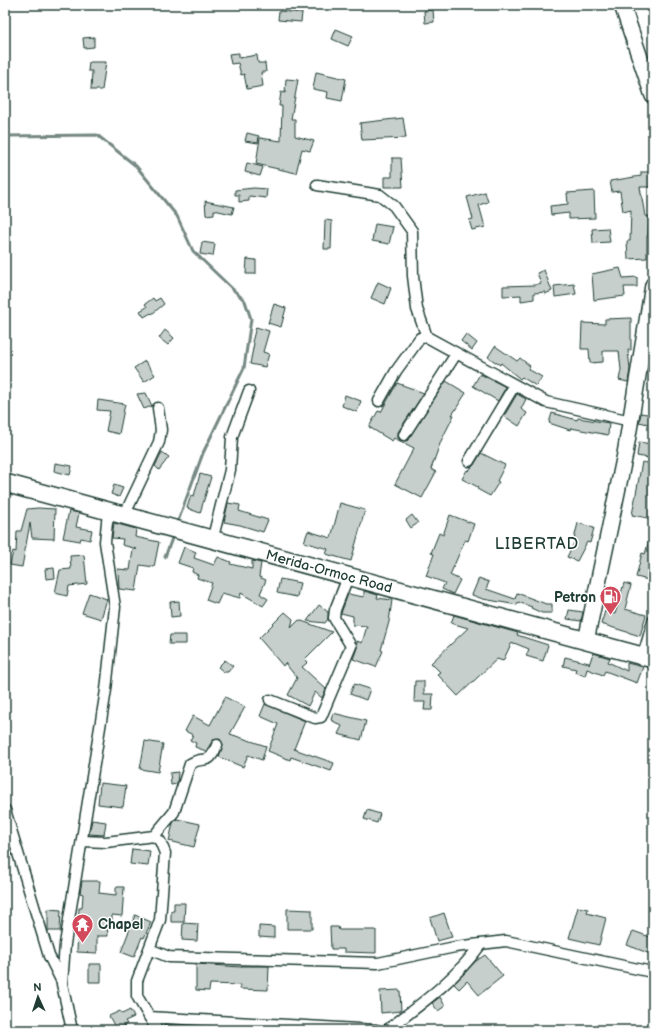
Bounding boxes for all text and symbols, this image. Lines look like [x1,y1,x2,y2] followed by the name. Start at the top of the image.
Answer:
[495,535,579,554] district label: LIBERTAD
[264,546,394,596] street label: Merida-Ormoc Road
[598,584,624,617] fuel station icon: Petron
[554,589,596,606] place label: Petron
[70,911,96,944] temple icon: Chapel
[98,916,143,933] place label: Chapel
[18,977,58,1017] north arrow
[33,981,42,994] text: N

